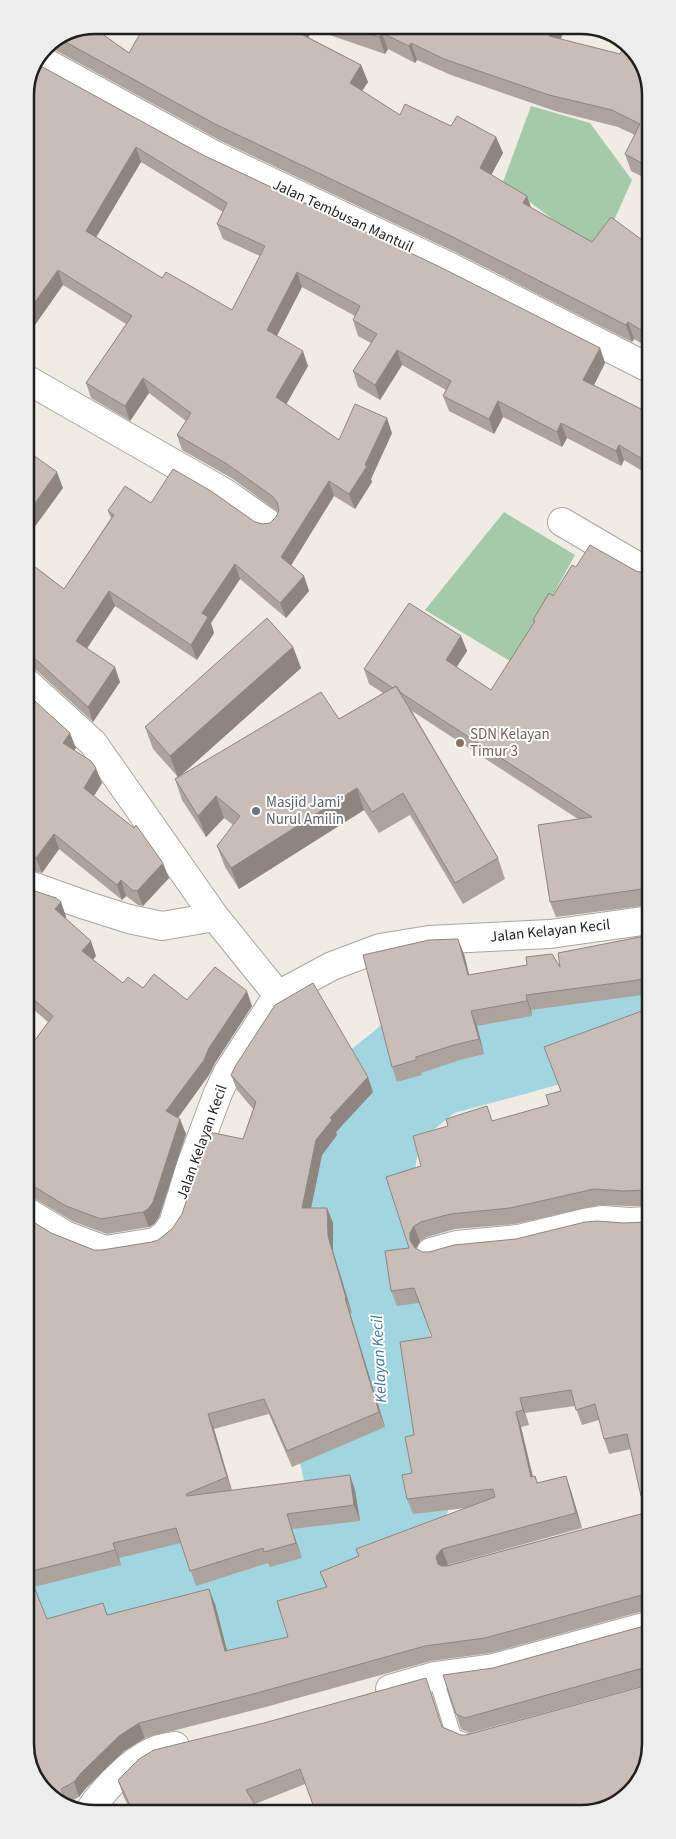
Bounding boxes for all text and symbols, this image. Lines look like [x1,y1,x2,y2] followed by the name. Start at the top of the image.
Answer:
[269,174,417,258] street label: Jalan Tembusan Mantuil
[470,724,550,762] place label: SDN Kelayan Timur 3
[454,737,466,749] marker: SDN Kelayan Timur 3
[266,792,344,830] place label: Masjid Jami' Nurul Amilin
[250,805,262,817] marker: Masjid Jami' Nurul Amilin
[489,914,611,948] street label: Jalan Kelayan Kecil
[172,1082,233,1202] street label: Jalan Kelayan Kecil
[366,1315,392,1403] water label: Kelayan Kecil

